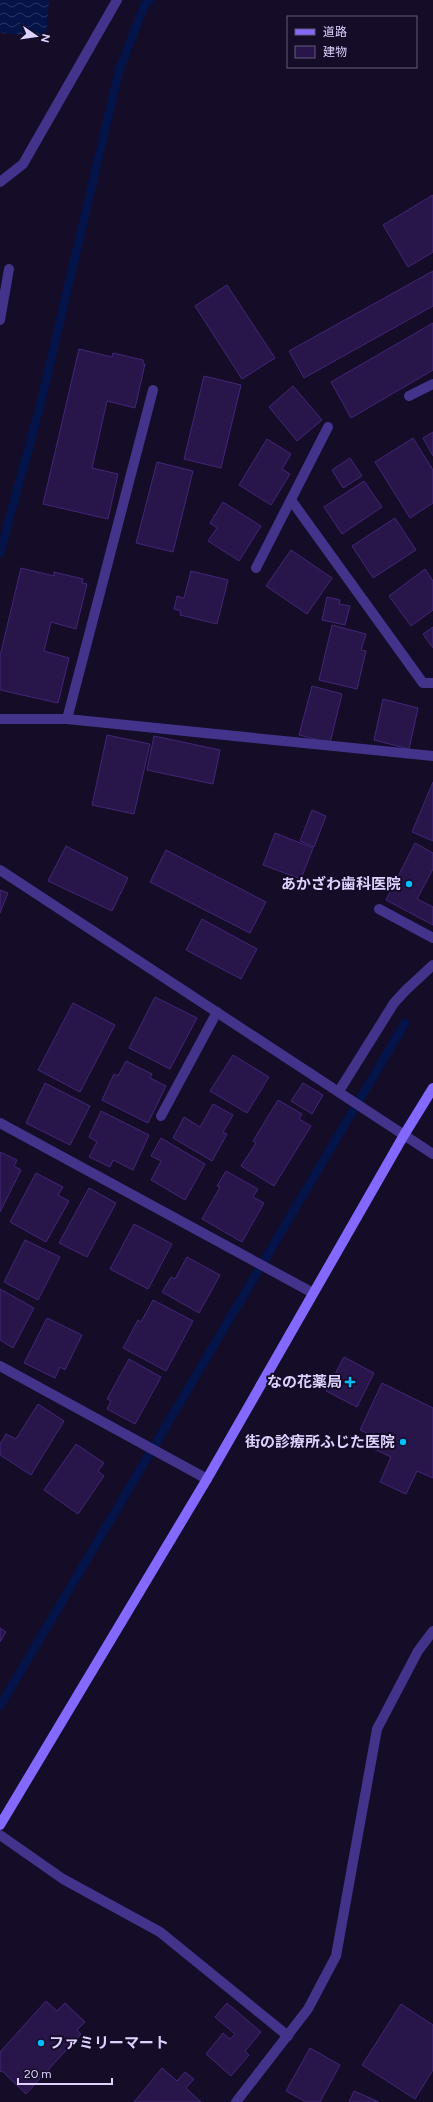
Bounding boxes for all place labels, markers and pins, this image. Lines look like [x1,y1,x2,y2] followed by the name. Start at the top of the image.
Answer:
[281,875,401,893] place label: あかざわ歯科医院
[404,879,414,889] marker: あかざわ歯科医院
[267,1373,342,1391] place label: なの花薬局
[345,1377,355,1387] marker: なの花薬局
[245,1433,395,1451] place label: 街の診療所ふじた医院
[398,1437,408,1447] marker: 街の診療所ふじた医院
[49,2034,169,2052] place label: ファミリーマート
[36,2038,46,2048] marker: ファミリーマート

